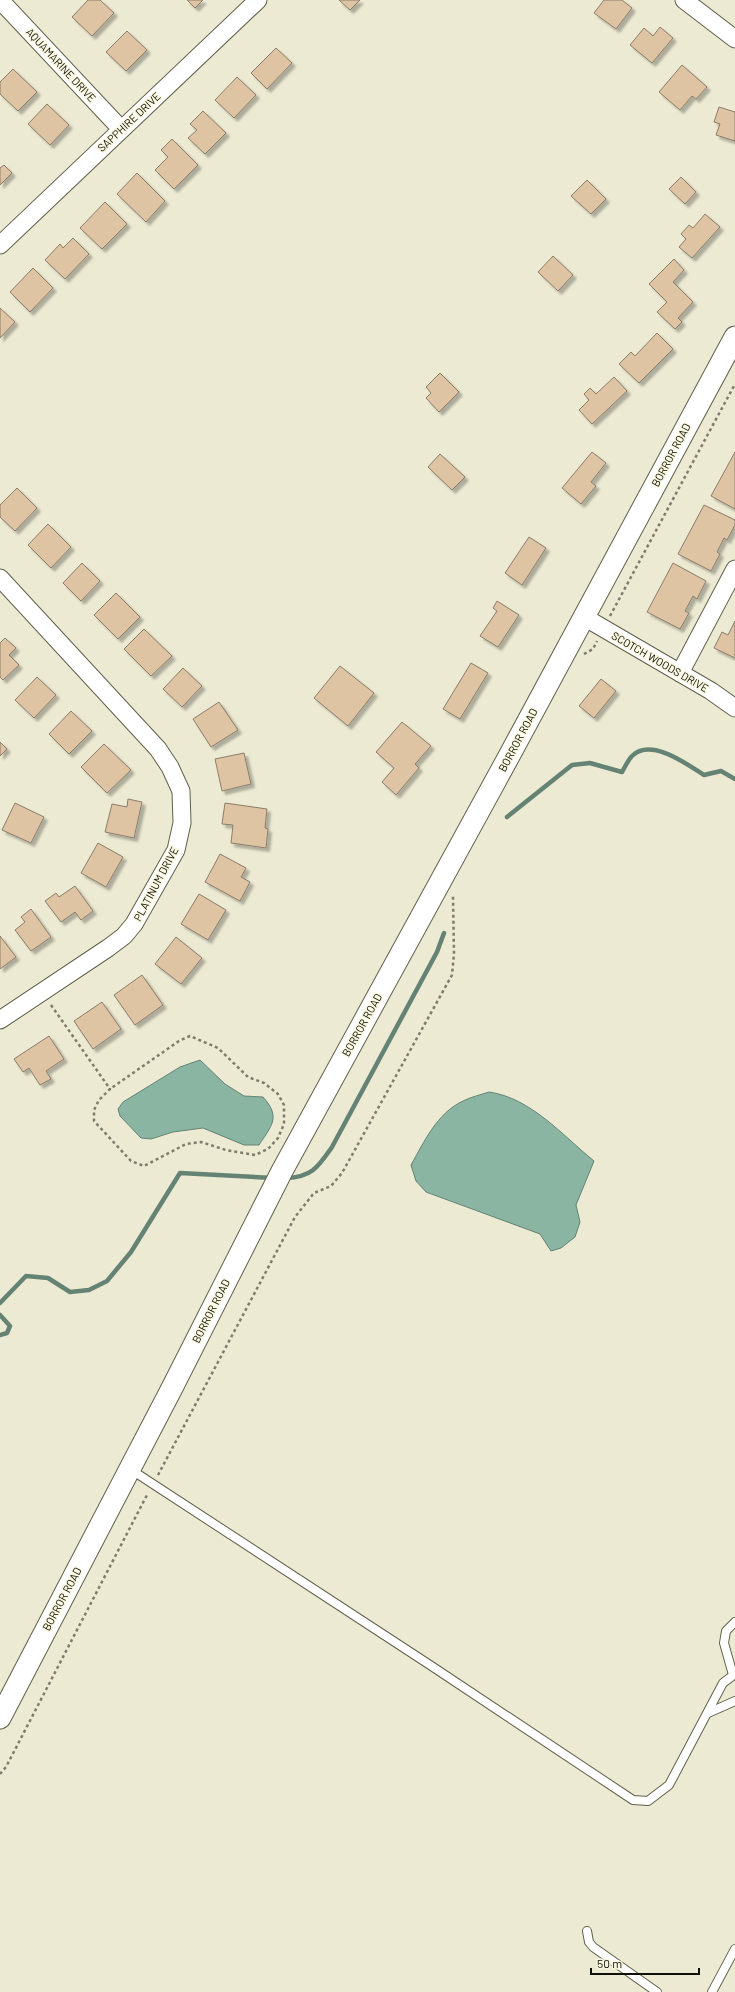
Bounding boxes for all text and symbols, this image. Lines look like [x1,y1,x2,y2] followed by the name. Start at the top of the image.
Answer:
[24,25,99,105] street label: AQUAMARINE DRIVE
[95,89,163,154] street label: SAPPHIRE DRIVE
[648,421,693,489] street label: BORROR ROAD
[610,629,711,695] street label: SCOTCH WOODS DRIVE
[495,706,540,774] street label: BORROR ROAD
[131,844,181,923] street label: PLATINUM DRIVE
[339,991,384,1059] street label: BORROR ROAD
[189,1276,232,1345] street label: BORROR ROAD
[39,1565,84,1633] street label: BORROR ROAD
[591,1950,699,1976] scale bar
[597,1956,622,1970] text: 50 m

